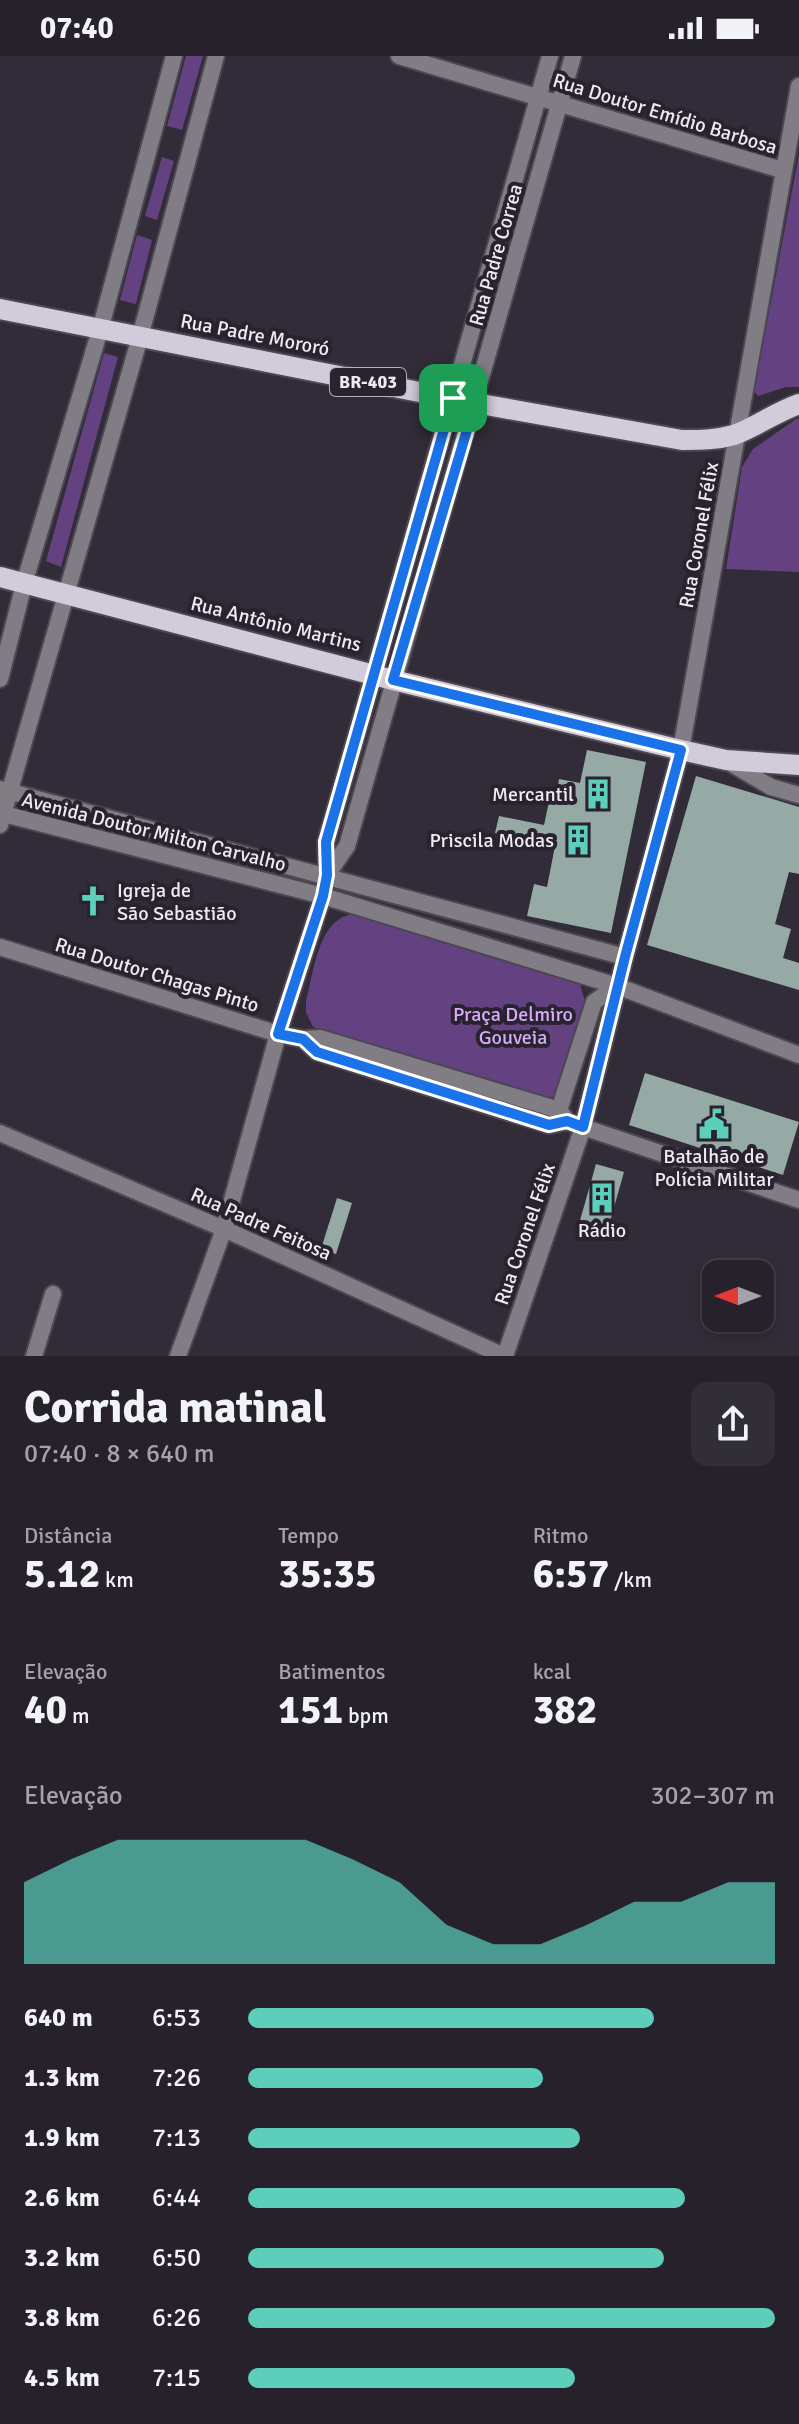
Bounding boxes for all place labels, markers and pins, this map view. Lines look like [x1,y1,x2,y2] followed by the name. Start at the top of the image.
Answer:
[419,364,487,432] pin
[581,777,615,811] building icon: Mercantil
[492,782,574,807] place label: Mercantil
[561,823,595,857] building icon: Priscila Modas
[430,828,554,853] place label: Priscila Modas
[117,878,237,926] place label: Igreja de São Sebastião
[76,884,110,918] church icon: Igreja de São Sebastião
[697,1107,731,1141] public building icon: Batalhão de Polícia Militar
[654,1144,774,1192] place label: Batalhão de Polícia Militar
[585,1181,619,1215] building icon: Rádio
[578,1218,626,1243] place label: Rádio

